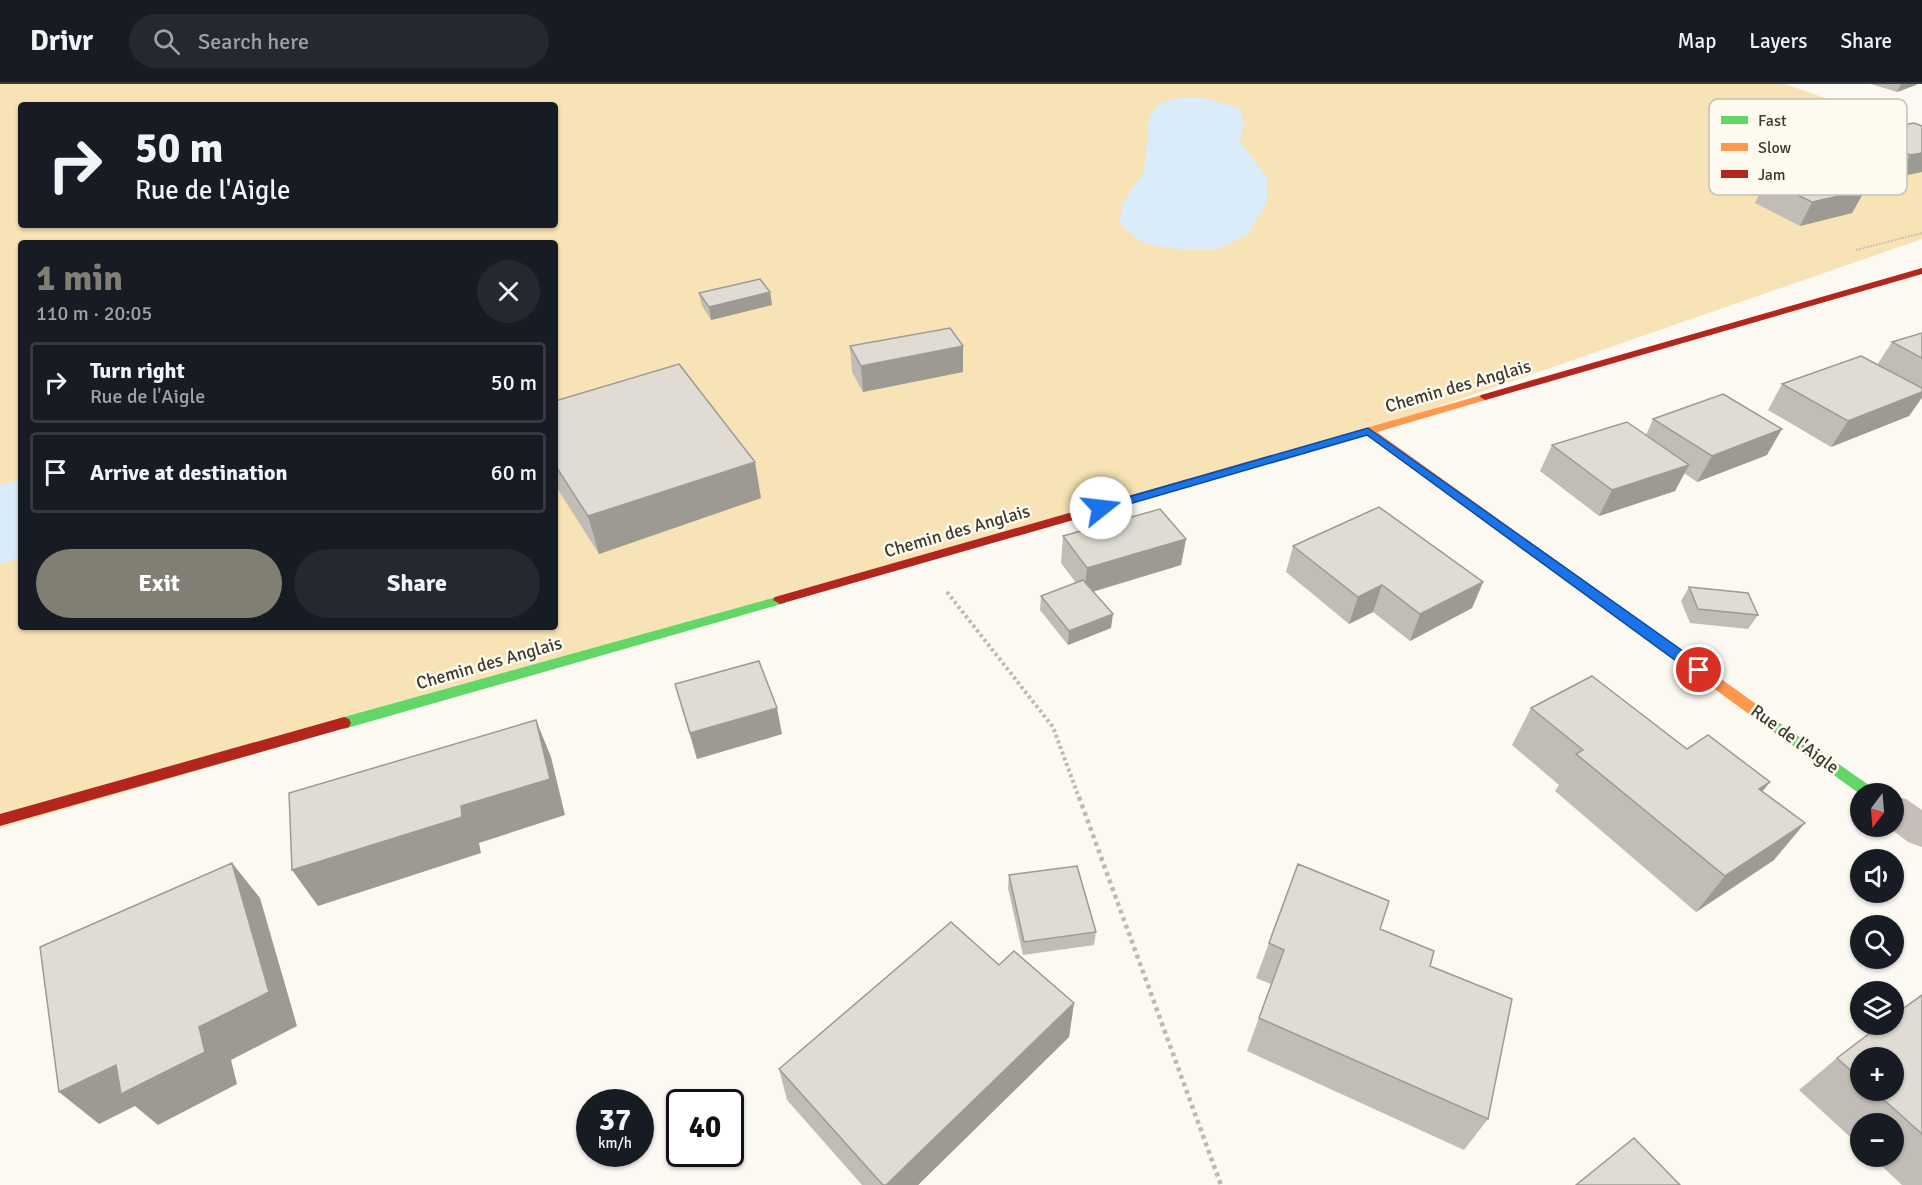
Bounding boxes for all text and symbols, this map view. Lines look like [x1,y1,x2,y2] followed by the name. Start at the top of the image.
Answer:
[129,14,549,68] search box
[30,24,93,58] text: Drivr
[150,25,183,58] icon: search
[198,28,309,55] text: Search here
[1678,28,1716,54] text: Map
[1749,28,1807,54] text: Layers
[1840,28,1892,54] text: Share
[1709,99,1907,195] legend
[1758,111,1787,131] text: Fast
[135,123,224,174] text: 50 m
[36,126,114,204] icon: right
[1758,138,1792,158] text: Slow
[1758,165,1786,185] text: Jam
[135,174,290,207] text: Rue de l'Aigle
[36,256,123,301] text: 1 min
[477,260,540,323] button: close
[36,301,152,326] text: 110 m · 20:05
[1383,355,1534,417] street label: Chemin des Anglais
[90,357,185,384] text: Turn right
[39,366,72,399] icon: right
[491,369,537,396] text: 50 m
[90,384,205,409] text: Rue de l'Aigle
[39,456,72,489] icon: arrive
[90,459,287,486] text: Arrive at destination
[491,459,537,486] text: 60 m
[1069,476,1133,540] position arrow
[882,500,1033,562] street label: Chemin des Anglais
[36,549,282,618] button: Exit
[294,549,540,618] button: Share
[414,632,565,694] street label: Chemin des Anglais
[1673,644,1724,695] pin
[1682,653,1715,686] icon: arrive
[1747,700,1843,778] street label: Rue de l'Aigle
[1850,783,1904,837] north arrow
[1850,783,1904,1167] map controls
[1850,849,1904,903] button: sound
[1850,915,1904,969] button: search
[1850,981,1904,1035] button: layers
[1850,1047,1904,1101] button: +
[666,1089,744,1167] speed limit sign: 40
[599,1102,631,1139] text: 37
[1850,1113,1904,1167] button: −
[598,1134,632,1152] text: km/h

